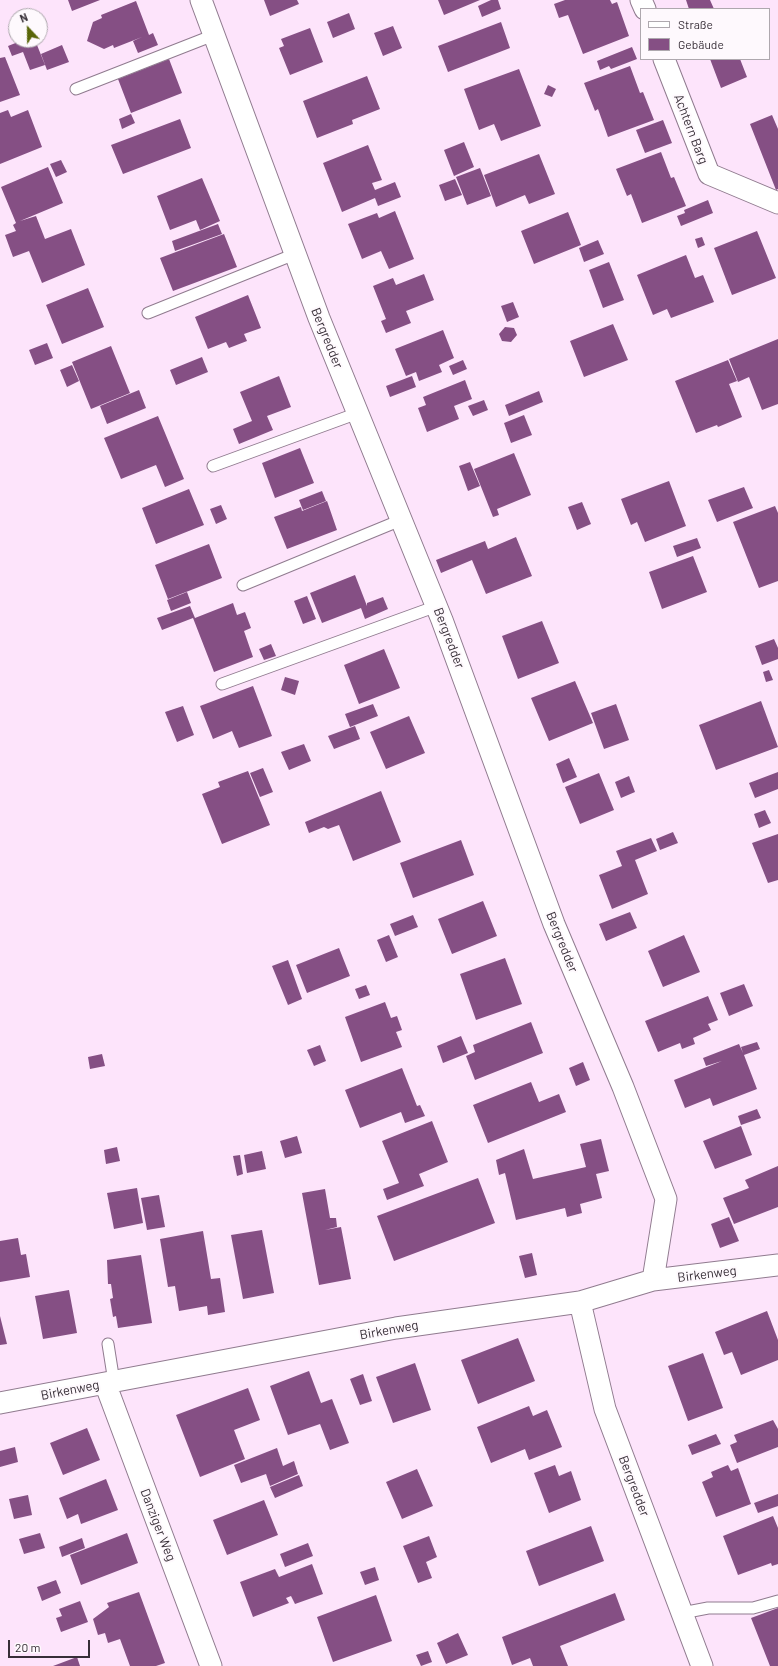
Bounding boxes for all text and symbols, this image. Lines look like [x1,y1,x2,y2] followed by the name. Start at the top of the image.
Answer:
[8,8,48,48] north arrow
[640,8,770,60] legend
[18,10,30,25] text: N
[678,17,713,31] text: Straße
[678,37,724,51] text: Gebäude
[671,92,711,166] street label: Achtern Barg
[308,305,346,371] street label: Bergredder
[430,605,468,671] street label: Bergredder
[543,909,581,975] street label: Bergredder
[677,1263,737,1285] street label: Birkenweg
[358,1317,420,1343] street label: Birkenweg
[39,1377,101,1403] street label: Birkenweg
[615,1453,653,1519] street label: Bergredder
[137,1486,179,1564] street label: Danziger Weg
[10,1632,92,1658] scale bar
[15,1640,41,1654] text: 20 m

